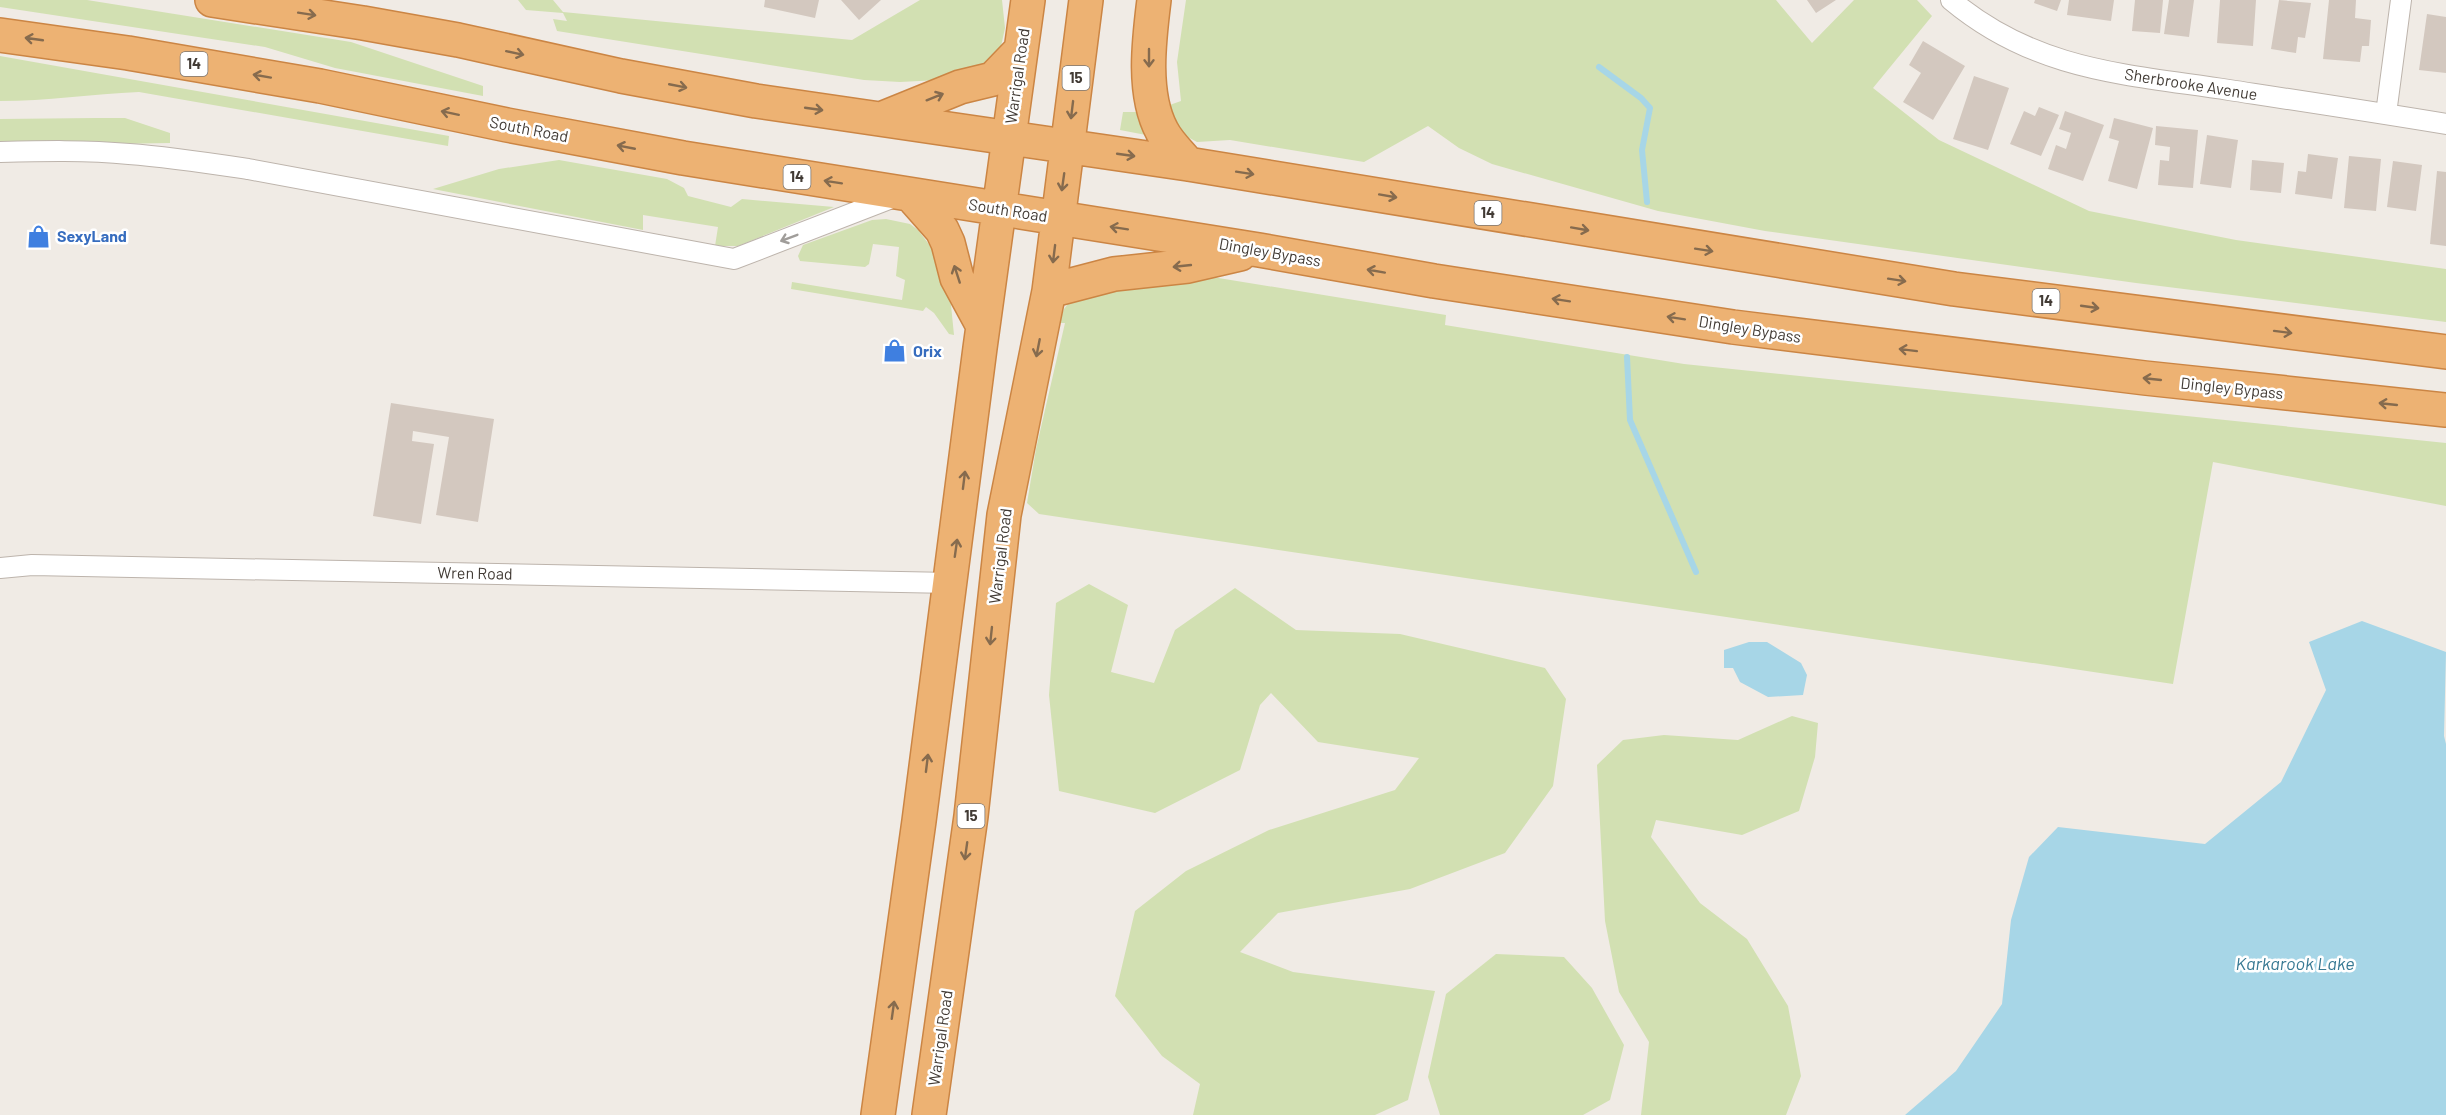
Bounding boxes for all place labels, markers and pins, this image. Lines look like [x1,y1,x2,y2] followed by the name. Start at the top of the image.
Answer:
[26,223,52,249] shop icon: SexyLand
[57,226,127,245] place label: SexyLand
[882,338,908,364] shop icon: Orix
[913,341,942,360] place label: Orix

